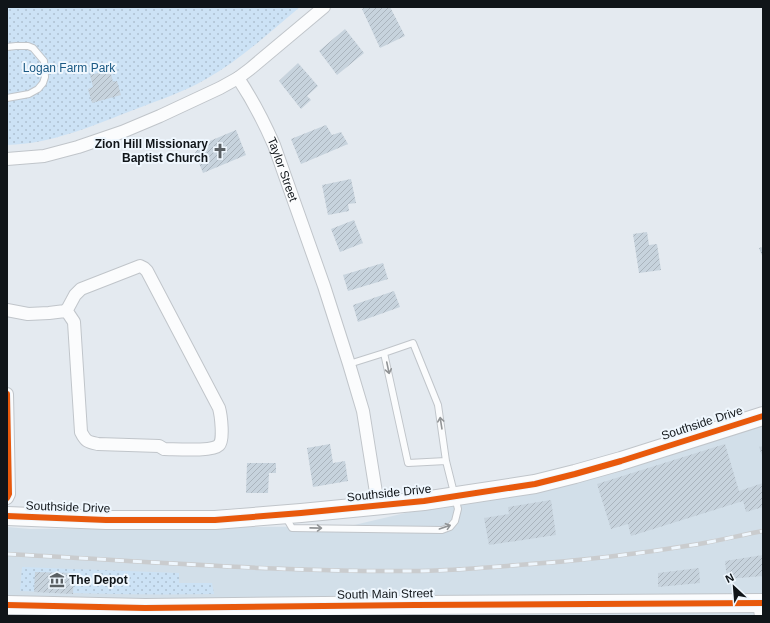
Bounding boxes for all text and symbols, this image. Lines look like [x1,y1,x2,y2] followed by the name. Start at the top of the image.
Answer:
[23,61,116,75] park label: Logan Farm Park
[264,135,301,204] street label: Taylor Street
[95,137,208,165] place label: Zion Hill Missionary Baptist Church
[211,142,229,160] church icon: Zion Hill Missionary Baptist Church
[384,361,392,374] one-way arrow
[660,403,745,443] street label: Southside Drive
[436,417,444,430] one-way arrow
[346,482,432,504] street label: Southside Drive
[25,499,111,515] street label: Southside Drive
[439,523,451,531] one-way arrow
[309,524,322,532] one-way arrow
[714,567,754,607] north arrow
[48,571,66,589] museum icon: The Depot
[723,571,736,585] text: N
[69,573,128,587] place label: The Depot
[337,586,434,602] street label: South Main Street

